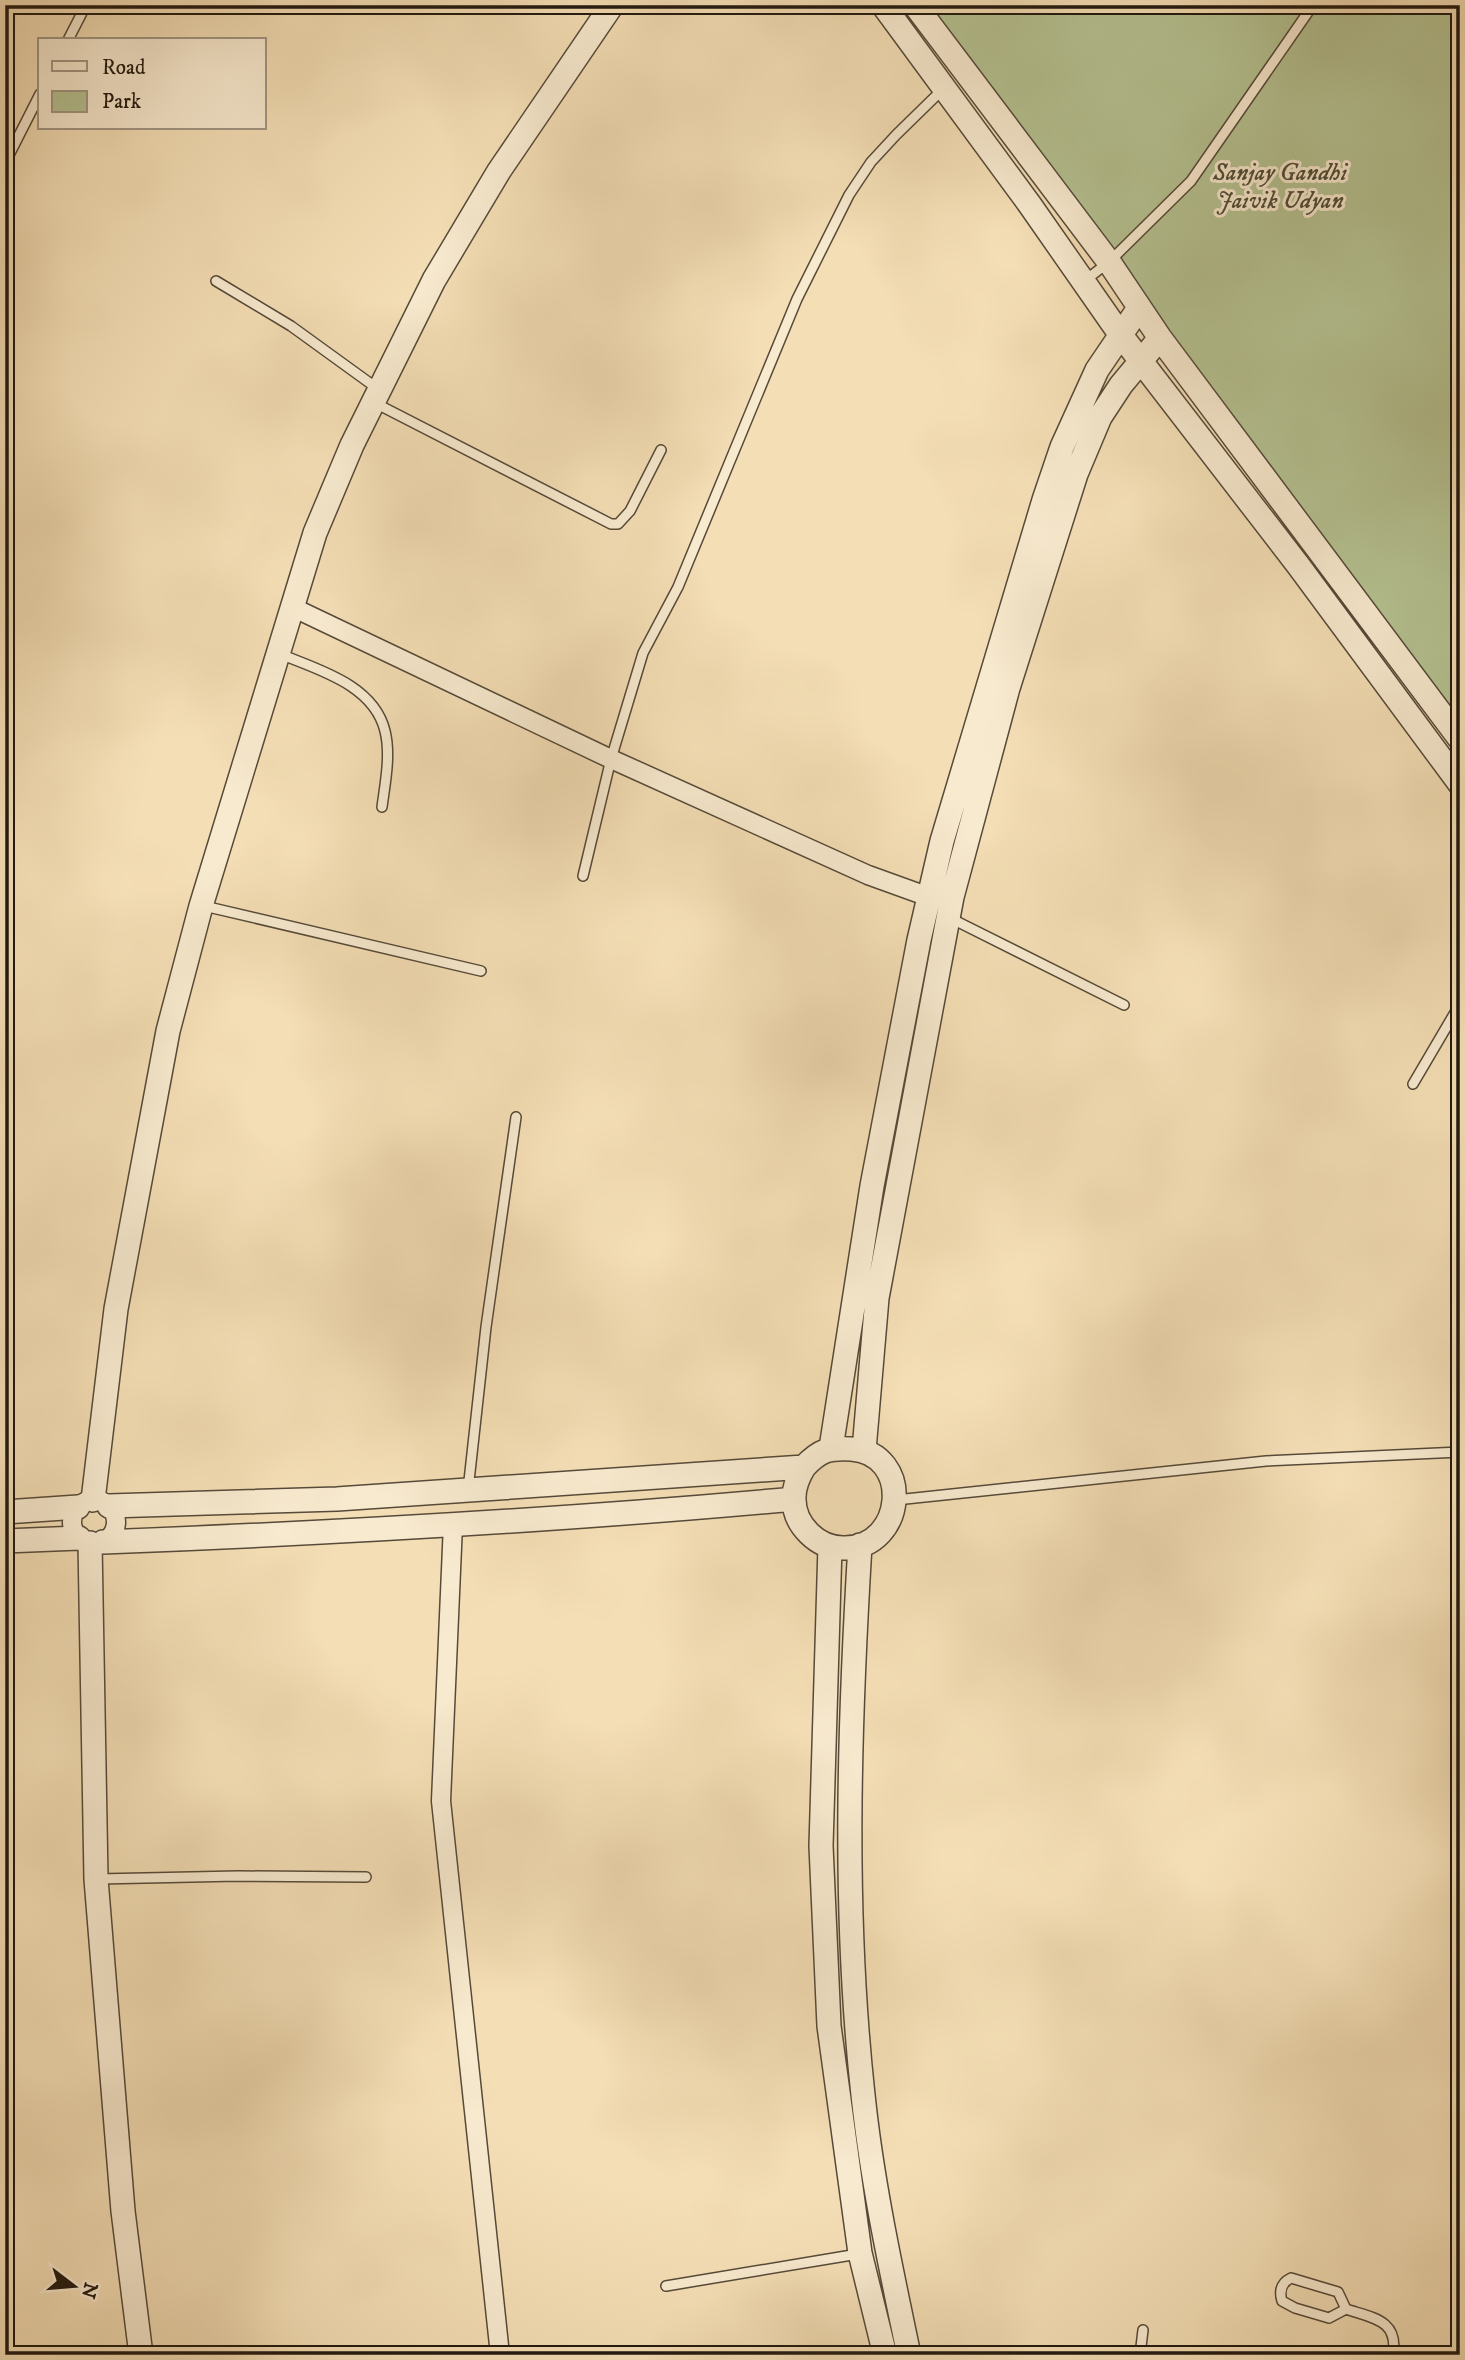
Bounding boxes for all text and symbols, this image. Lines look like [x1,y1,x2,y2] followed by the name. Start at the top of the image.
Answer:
[38,38,266,130] legend
[102,55,146,81] text: Road
[102,89,142,115] text: Park
[1212,158,1349,216] park label: Sanjay Gandhi Jaivik Udyan
[38,2252,108,2322] north arrow
[76,2280,102,2301] text: N

